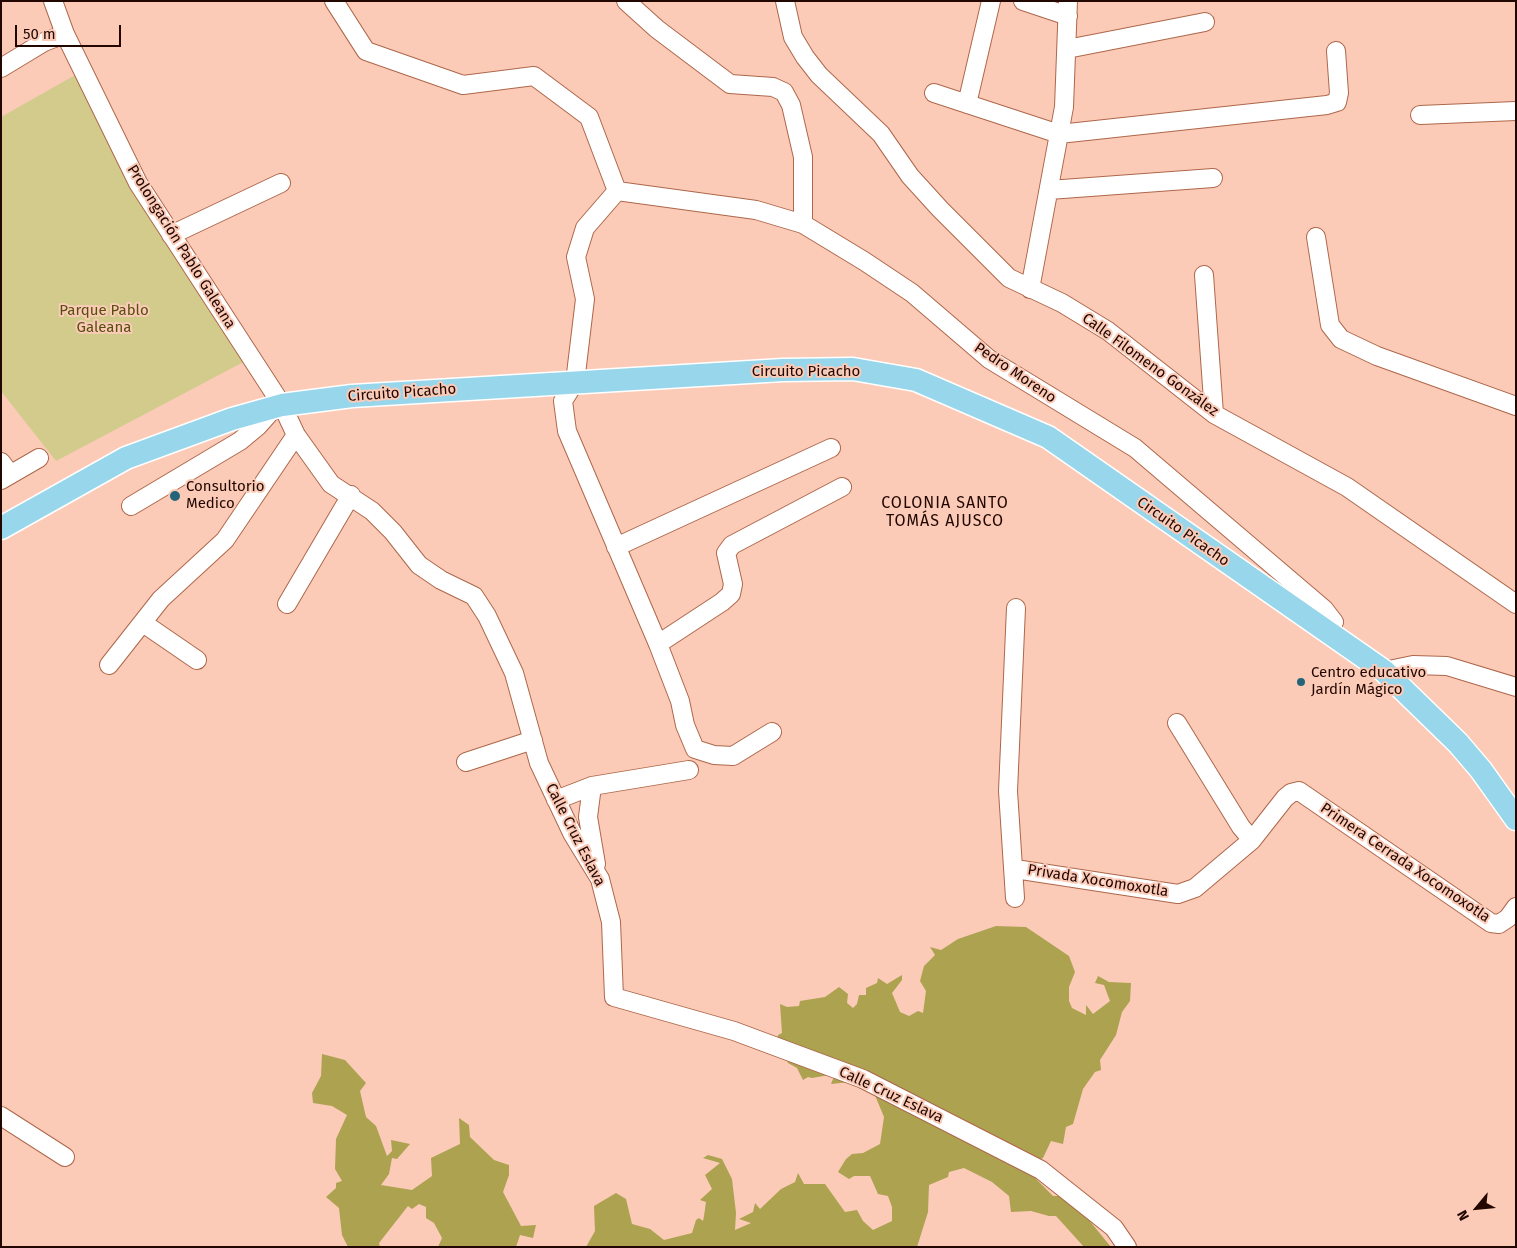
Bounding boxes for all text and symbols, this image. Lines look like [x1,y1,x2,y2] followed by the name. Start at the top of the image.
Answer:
[18,15,124,47] scale bar
[23,25,56,43] text: 50 m
[123,162,239,332] street label: Prolongación Pablo Galeana
[59,302,149,337] park label: Parque Pablo Galeana
[1078,309,1222,421] street label: Calle Filomeno González
[971,339,1059,407] street label: Pedro Moreno
[752,363,860,381] street label: Circuito Picacho
[347,380,457,406] street label: Circuito Picacho
[186,478,265,513] place label: Consultorio Medico
[168,489,182,503] marker: Consultorio Medico
[1133,493,1233,571] street label: Circuito Picacho
[880,494,1010,532] district label: COLONIA SANTO TOMÁS AJUSCO
[1311,664,1426,699] place label: Centro educativo Jardín Mágico
[1295,676,1307,688] marker: Centro educativo Jardín Mágico
[541,781,609,889] street label: Calle Cruz Eslava
[1317,799,1493,927] street label: Primera Cerrada Xocomoxotla
[1026,861,1170,901] street label: Privada Xocomoxotla
[836,1063,946,1127] street label: Calle Cruz Eslava
[1452,1183,1502,1233] north arrow
[1454,1207,1473,1223] text: N

